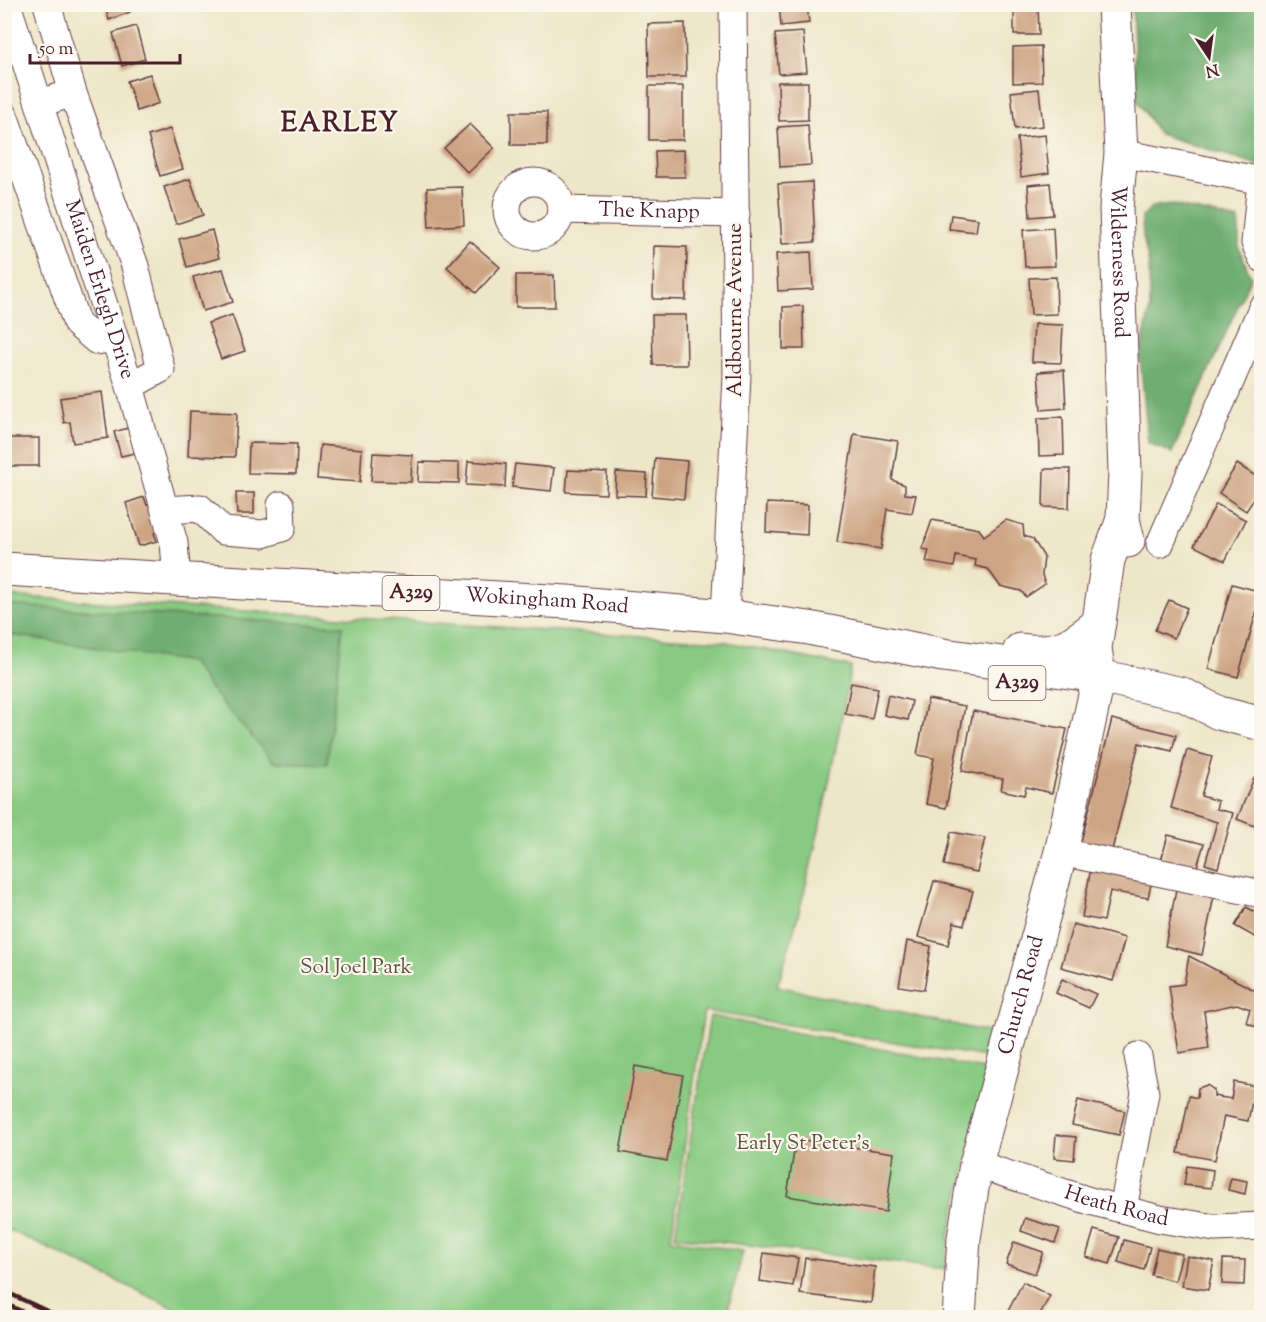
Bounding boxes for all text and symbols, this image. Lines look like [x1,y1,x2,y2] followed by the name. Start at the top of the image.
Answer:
[30,27,180,65] scale bar
[1179,27,1239,87] north arrow
[38,37,74,63] text: 50 m
[1203,57,1221,82] text: N
[281,105,399,144] district label: EARLEY
[1101,184,1135,339] street label: Wilderness Road
[56,196,142,383] street label: Maiden Erlegh Drive
[598,196,700,228] street label: The Knapp
[721,223,751,397] street label: Aldbourne Avenue
[382,576,440,610] road number: A329
[464,581,630,622] street label: Wokingham Road
[988,666,1046,700] road number: A329
[991,932,1053,1058] street label: Church Road
[300,953,413,983] park label: Sol Joel Park
[736,1129,870,1159] park label: Early St Peter's
[1060,1179,1171,1235] street label: Heath Road

